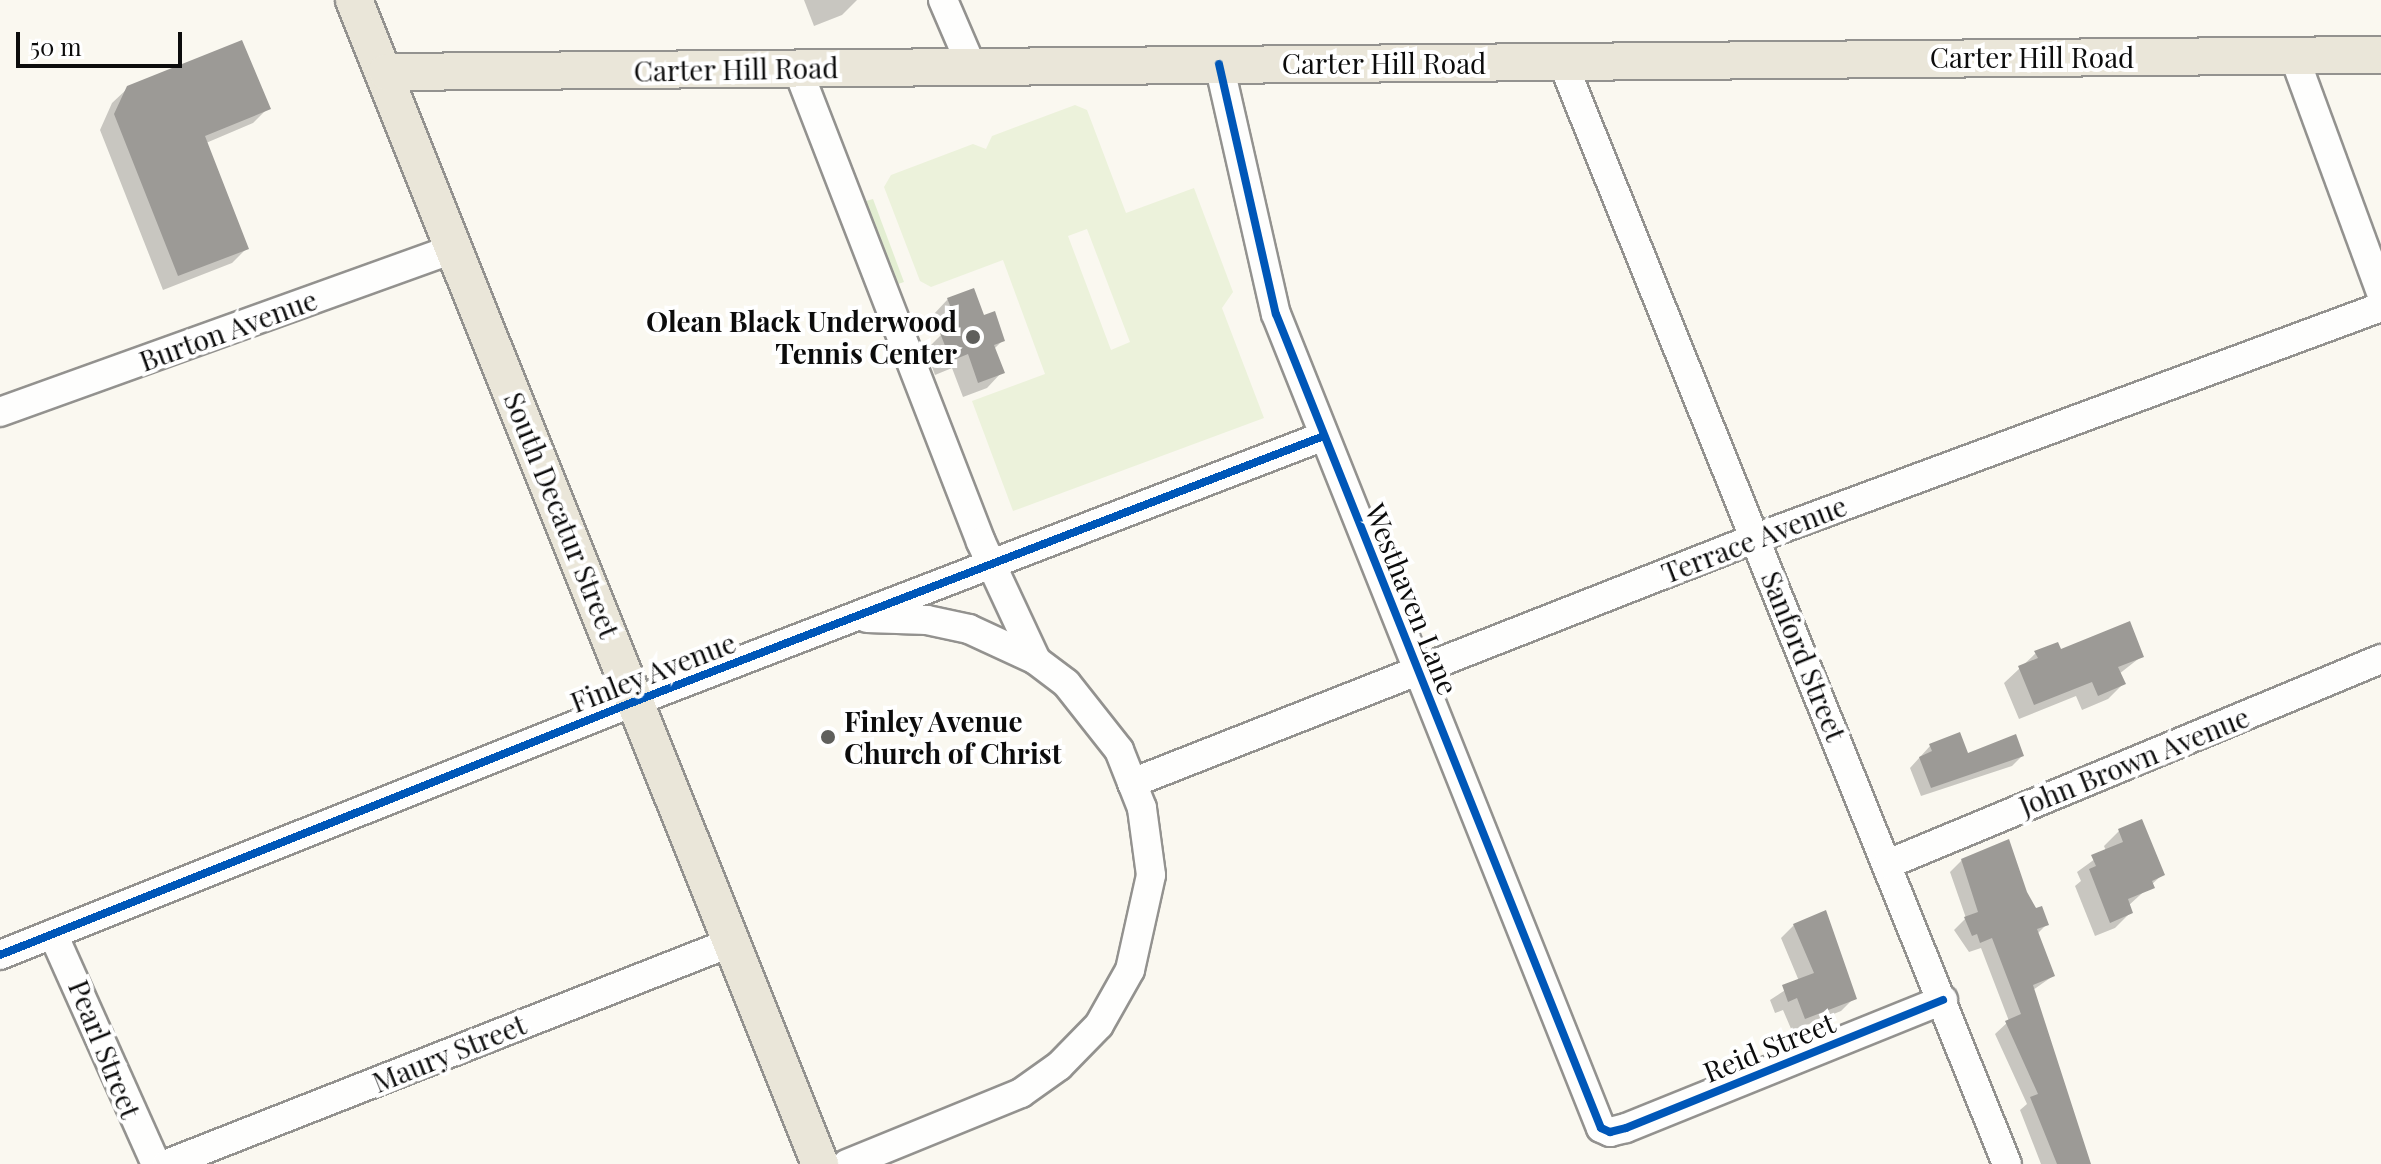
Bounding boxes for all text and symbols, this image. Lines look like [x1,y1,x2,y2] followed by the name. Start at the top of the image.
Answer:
[20,16,186,66] scale bar
[30,30,82,62] text: 50 m
[1929,40,2135,74] street label: Carter Hill Road
[1281,46,1487,80] street label: Carter Hill Road
[633,50,839,88] street label: Carter Hill Road
[134,282,322,378] street label: Burton Avenue
[646,304,957,370] place label: Olean Black Underwood Tennis Center
[964,328,982,346] marker: Olean Black Underwood Tennis Center
[497,387,627,643] street label: South Decatur Street
[1656,488,1852,590] street label: Terrace Avenue
[1358,499,1466,699] street label: Westhaven Lane
[1755,566,1853,746] street label: Sanford Street
[565,625,741,719] street label: Finley Avenue
[2014,699,2254,823] street label: John Brown Avenue
[844,704,1062,770] place label: Finley Avenue Church of Christ
[819,728,837,746] marker: Finley Avenue Church of Christ
[62,975,148,1123] street label: Pearl Street
[1698,1005,1840,1089] street label: Reid Street
[367,1007,531,1099] street label: Maury Street

